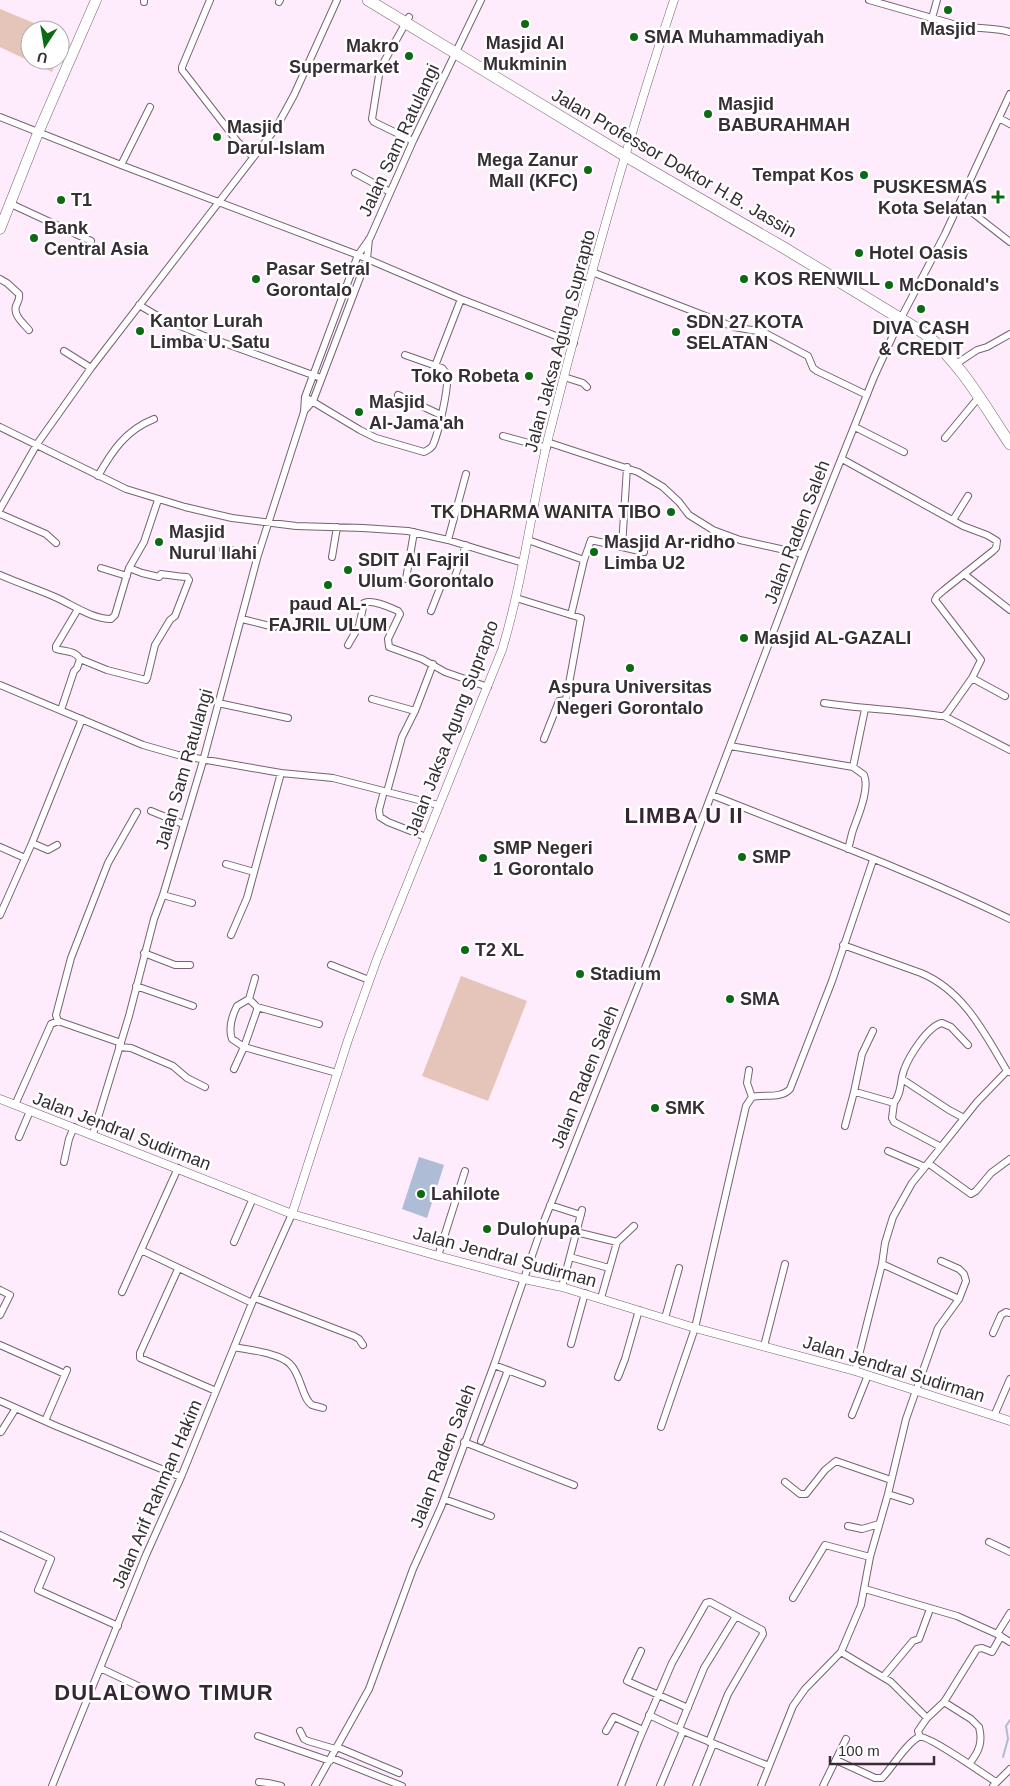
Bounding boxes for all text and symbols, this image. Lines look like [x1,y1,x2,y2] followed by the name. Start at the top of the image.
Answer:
[942,4,954,16] marker: Masjid
[519,18,531,30] marker: Masjid Al Mukminin
[920,19,976,39] place label: Masjid
[20,20,70,70] north arrow
[644,27,824,47] place label: SMA Muhammadiyah
[628,31,640,43] marker: SMA Muhammadiyah
[483,33,567,74] place label: Masjid Al Mukminin
[289,36,399,77] place label: Makro Supermarket
[36,49,49,67] text: U
[403,50,415,62] marker: Makro Supermarket
[355,61,443,219] street label: Jalan Sam Ratulangi
[548,85,800,241] street label: Jalan Professor Doktor H.B. Jassin
[718,94,850,135] place label: Masjid BABURAHMAH
[702,108,714,120] marker: Masjid BABURAHMAH
[227,117,325,158] place label: Masjid Darul-Islam
[211,131,223,143] marker: Masjid Darul-Islam
[477,150,578,191] place label: Mega Zanur Mall (KFC)
[582,164,594,176] marker: Mega Zanur Mall (KFC)
[752,165,854,185] place label: Tempat Kos
[858,169,870,181] marker: Tempat Kos
[873,177,987,218] place label: PUSKESMAS Kota Selatan
[71,190,92,210] place label: T1
[991,190,1005,204] marker: PUSKESMAS Kota Selatan
[55,194,67,206] marker: T1
[44,218,149,259] place label: Bank Central Asia
[521,228,599,454] street label: Jalan Jaksa Agung Suprapto
[28,232,40,244] marker: Bank Central Asia
[869,243,968,263] place label: Hotel Oasis
[853,247,865,259] marker: Hotel Oasis
[266,259,370,300] place label: Pasar Setral Gorontalo
[754,269,880,289] place label: KOS RENWILL
[250,273,262,285] marker: Pasar Setral Gorontalo
[738,273,750,285] marker: KOS RENWILL
[899,275,999,295] place label: McDonald's
[883,279,895,291] marker: McDonald's
[915,303,927,315] marker: DIVA CASH & CREDIT
[150,311,270,352] place label: Kantor Lurah Limba U. Satu
[686,312,804,353] place label: SDN 27 KOTA SELATAN
[872,318,970,359] place label: DIVA CASH & CREDIT
[134,325,146,337] marker: Kantor Lurah Limba U. Satu
[670,326,682,338] marker: SDN 27 KOTA SELATAN
[411,366,520,386] place label: Toko Robeta
[523,370,535,382] marker: Toko Robeta
[369,392,464,433] place label: Masjid Al-Jama'ah
[353,406,365,418] marker: Masjid Al-Jama'ah
[760,457,834,607] street label: Jalan Raden Saleh
[431,502,661,522] place label: TK DHARMA WANITA TIBO
[665,506,677,518] marker: TK DHARMA WANITA TIBO
[169,522,257,563] place label: Masjid Nurul Ilahi
[604,532,735,573] place label: Masjid Ar-ridho Limba U2
[153,536,165,548] marker: Masjid Nurul Ilahi
[588,546,600,558] marker: Masjid Ar-ridho Limba U2
[358,550,494,591] place label: SDIT Al Fajril Ulum Gorontalo
[342,564,354,576] marker: SDIT Al Fajril Ulum Gorontalo
[322,579,334,591] marker: paud AL- FAJRIL ULUM
[269,594,387,635] place label: paud AL- FAJRIL ULUM
[402,617,502,839] street label: Jalan Jaksa Agung Suprapto
[754,628,911,648] place label: Masjid AL-GAZALI
[738,632,750,644] marker: Masjid AL-GAZALI
[624,662,636,674] marker: Aspura Universitas Negeri Gorontalo
[548,677,712,718] place label: Aspura Universitas Negeri Gorontalo
[151,686,217,852] street label: Jalan Sam Ratulangi
[624,803,744,828] district label: LIMBA U II
[493,838,594,879] place label: SMP Negeri 1 Gorontalo
[752,847,791,867] place label: SMP
[736,851,748,863] marker: SMP
[477,852,489,864] marker: SMP Negeri 1 Gorontalo
[475,940,524,960] place label: T2 XL
[459,944,471,956] marker: T2 XL
[590,964,661,984] place label: Stadium
[574,968,586,980] marker: Stadium
[740,989,780,1009] place label: SMA
[724,993,736,1005] marker: SMA
[547,1003,623,1151] street label: Jalan Raden Saleh
[30,1088,214,1174] street label: Jalan Jendral Sudirman
[665,1098,705,1118] place label: SMK
[649,1102,661,1114] marker: SMK
[431,1184,500,1204] place label: Lahilote
[415,1188,427,1200] marker: Lahilote
[497,1219,581,1239] place label: Dulohupa
[411,1223,599,1291] street label: Jalan Jendral Sudirman
[481,1223,493,1235] marker: Dulohupa
[801,1332,987,1406] street label: Jalan Jendral Sudirman
[406,1381,480,1531] street label: Jalan Raden Saleh
[108,1397,206,1591] street label: Jalan Arif Rahman Hakim
[54,1680,274,1705] district label: DULALOWO TIMUR
[830,1734,934,1766] scale bar
[838,1742,880,1759] text: 100 m

